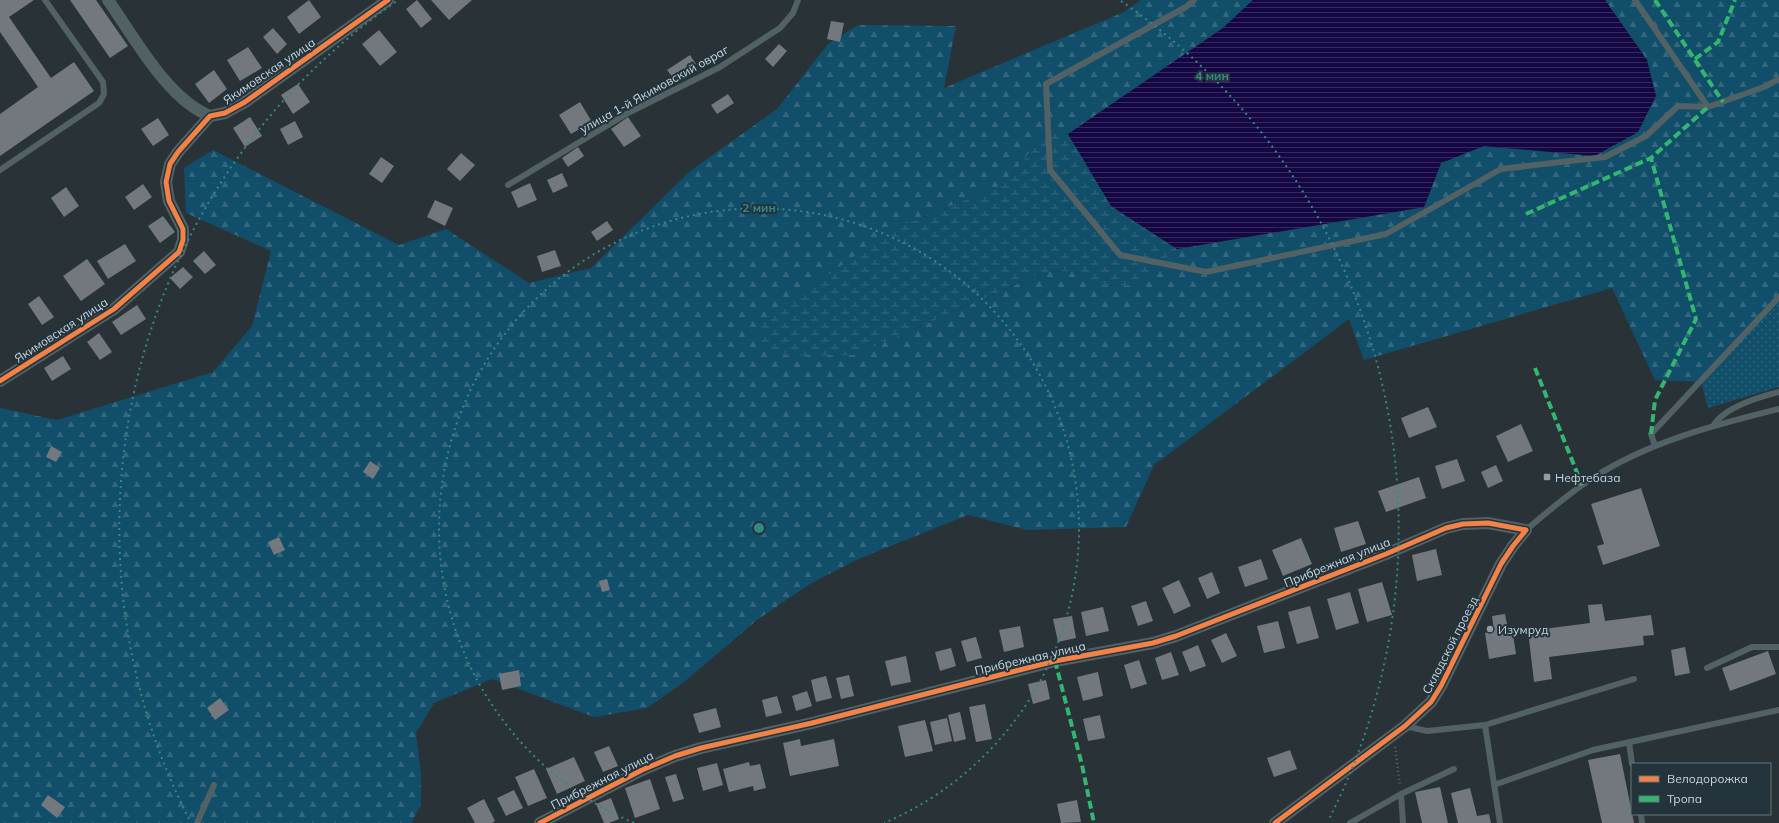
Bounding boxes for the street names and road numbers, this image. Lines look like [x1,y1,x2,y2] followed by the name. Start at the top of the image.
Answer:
[220,35,318,107] street label: Якимовская улица
[577,41,732,136] street label: улица 1-й Якимовский овраг
[12,294,110,366] street label: Якимовская улица
[1282,534,1392,590] street label: Прибрежная улица
[1419,594,1481,696] street label: Складской проезд
[973,638,1087,678] street label: Прибрежная улица
[548,748,656,812] street label: Прибрежная улица

